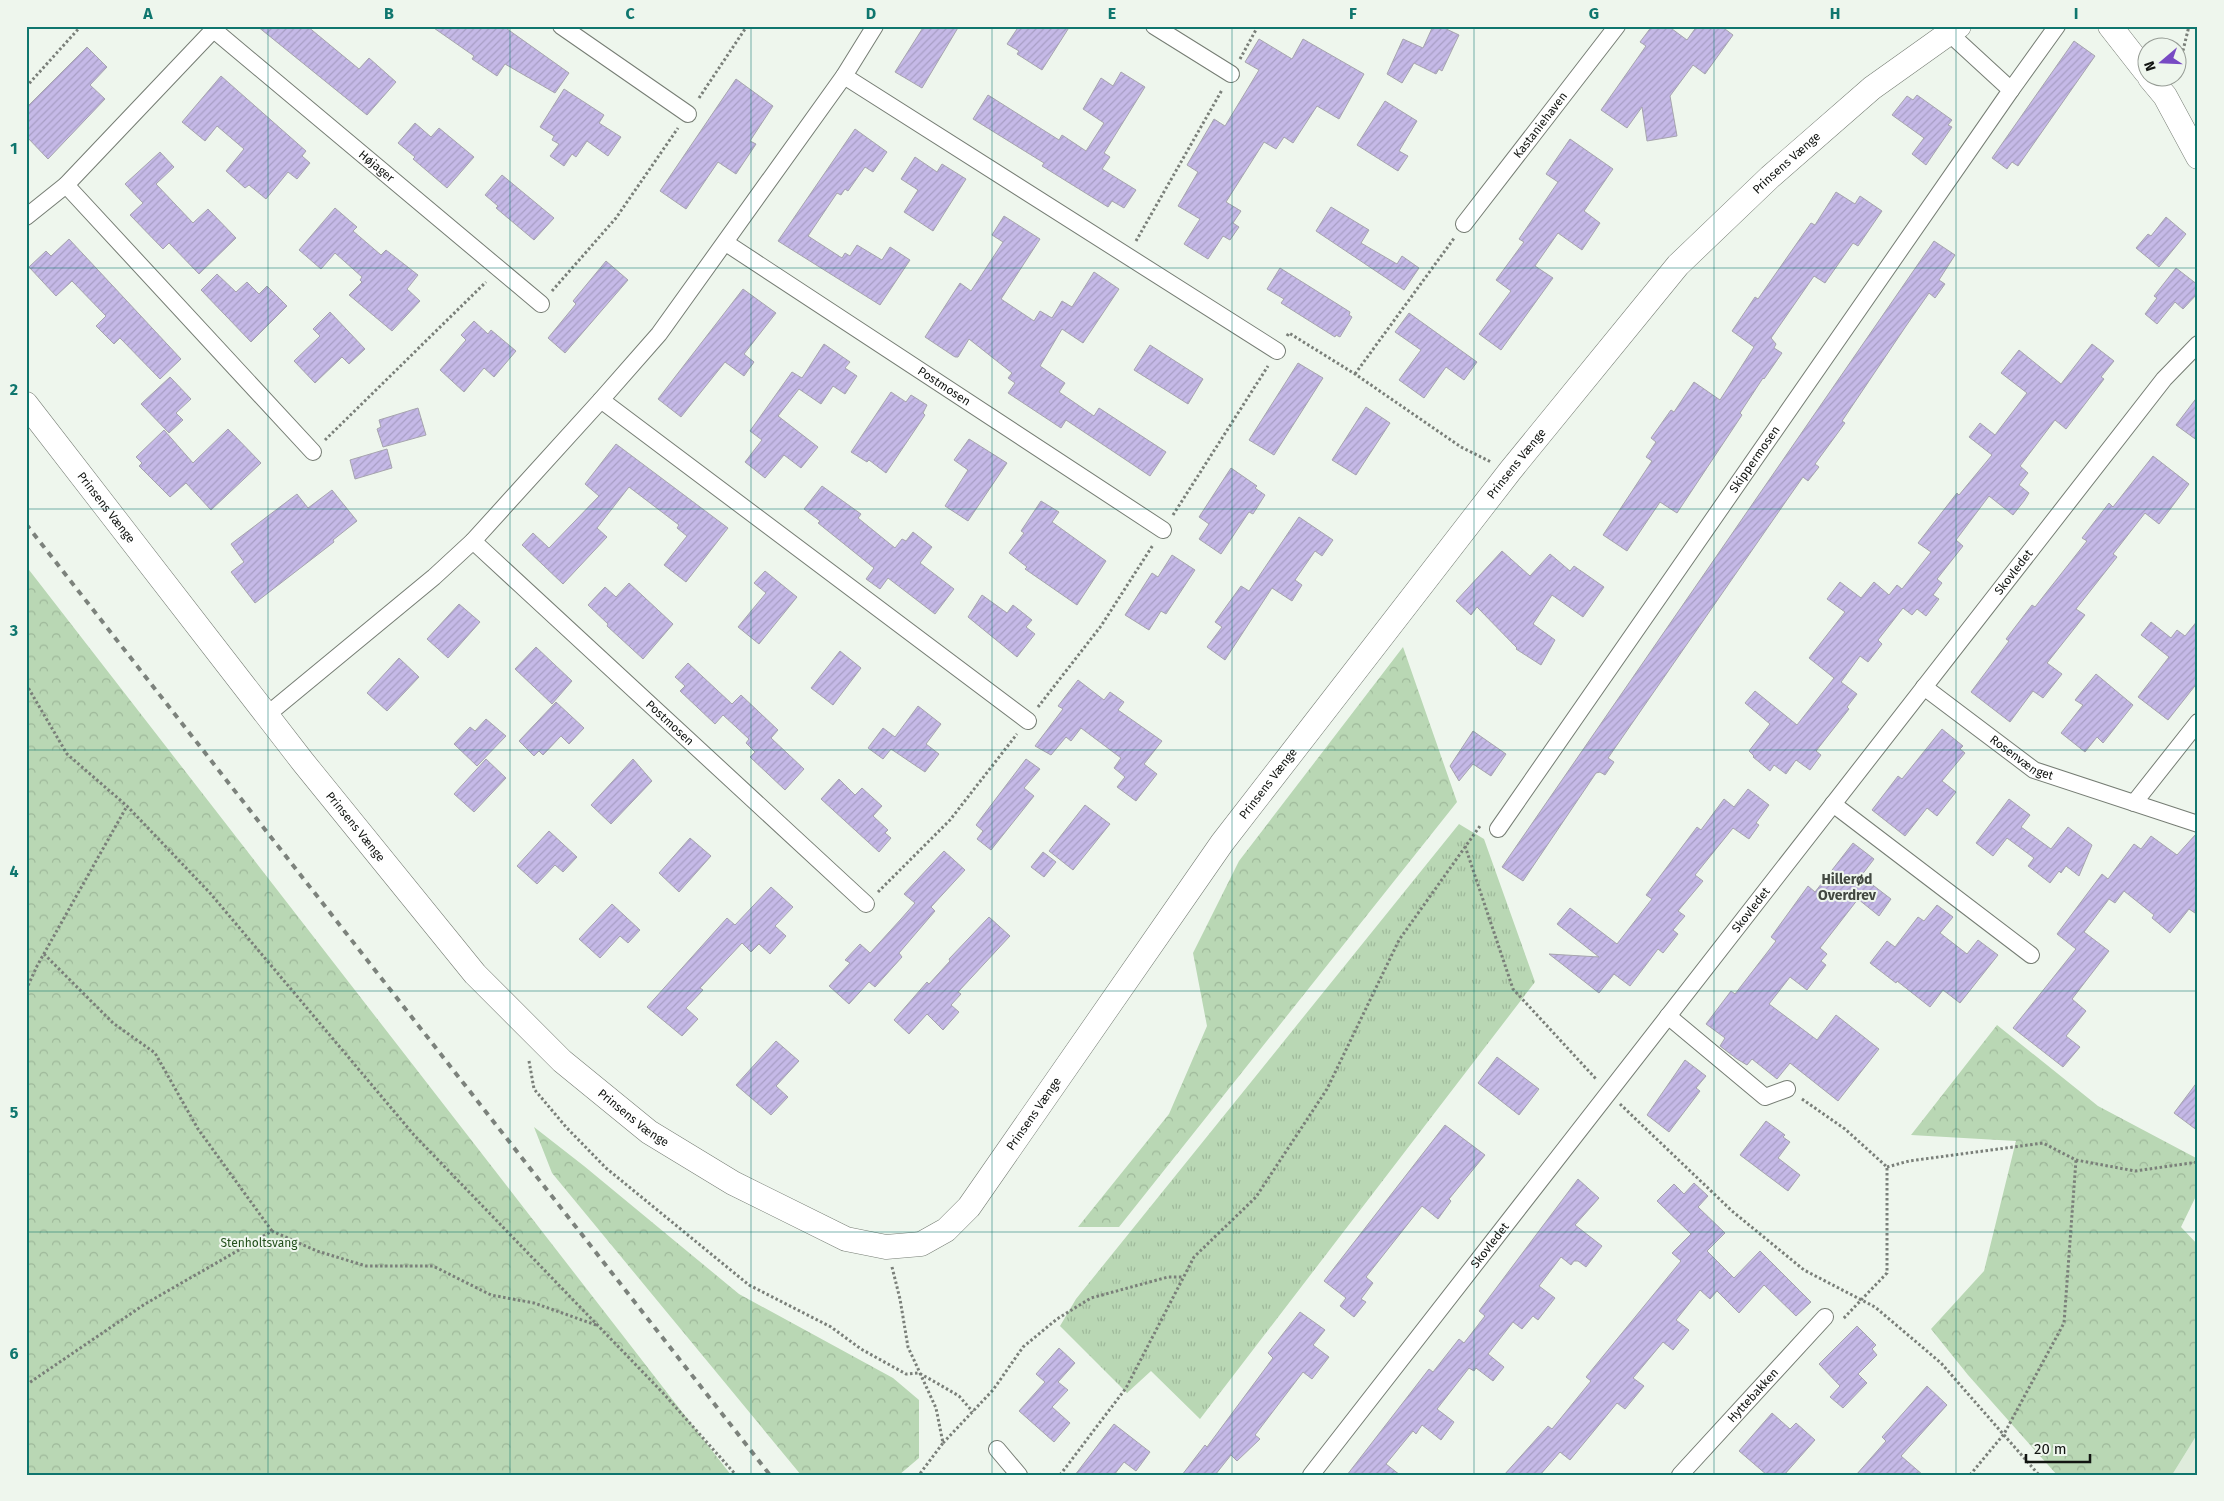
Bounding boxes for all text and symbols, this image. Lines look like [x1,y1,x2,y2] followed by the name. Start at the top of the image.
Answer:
[142,4,153,23] text: A
[384,4,394,23] text: B
[625,4,635,23] text: C
[866,4,876,23] text: D
[1108,4,1116,23] text: E
[1349,4,1357,23] text: F
[1589,4,1599,23] text: G
[1830,4,1840,23] text: H
[2074,4,2078,23] text: I
[2136,38,2186,88] north arrow
[2141,59,2160,73] text: N
[1511,89,1570,161] street label: Kastaniehaven
[1750,129,1823,197] street label: Prinsens Vænge
[10,139,18,158] text: 1
[356,147,397,185] street label: Højager
[915,364,973,409] street label: Postmosen
[10,380,18,399] text: 2
[1727,423,1783,495] street label: Skippermosen
[1484,426,1549,501] street label: Prinsens Vænge
[74,469,138,546] street label: Prinsens Vænge
[1992,546,2036,598] street label: Skovledet
[9,621,18,640] text: 3
[643,697,697,748] street label: Postmosen
[1987,732,2056,783] street label: Rosenvænget
[1236,745,1300,822] street label: Prinsens Vænge
[323,789,388,864] street label: Prinsens Vænge
[9,862,19,881] text: 4
[1818,871,1877,904] district label: Hillerød Overdrev
[1729,884,1773,935] street label: Skovledet
[1004,1075,1064,1153] street label: Prinsens Vænge
[595,1086,671,1149] street label: Prinsens Vænge
[10,1103,19,1122] text: 5
[1468,1219,1512,1271] street label: Skovledet
[220,1236,298,1250] park label: Stenholtsvang
[9,1344,19,1363] text: 6
[1725,1365,1781,1425] street label: Hyttebakken
[2026,1431,2090,1463] scale bar
[2034,1440,2067,1458] text: 20 m

